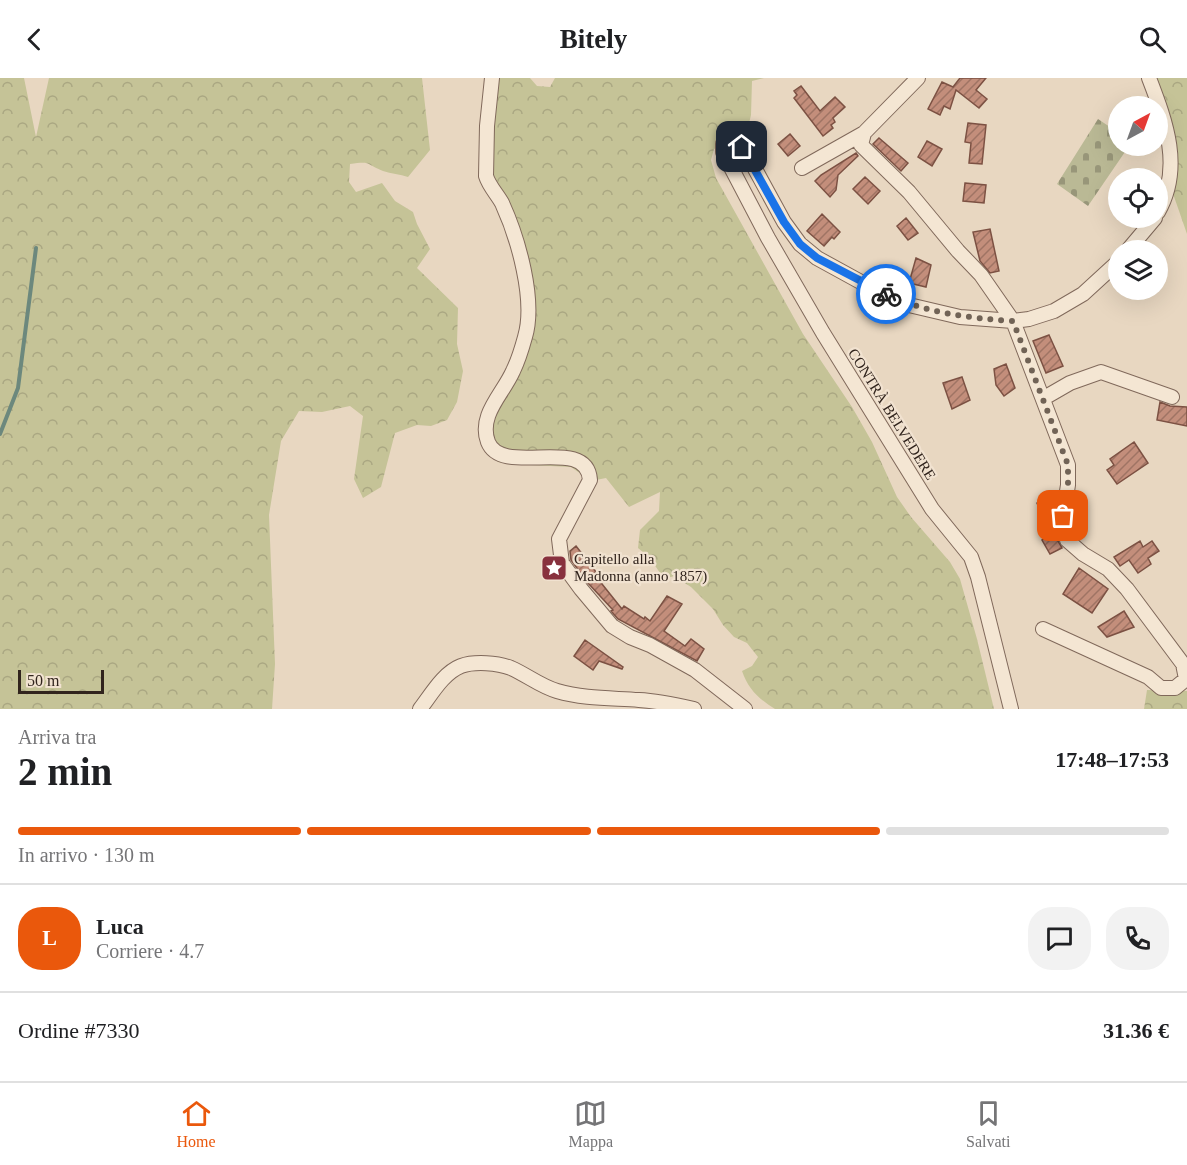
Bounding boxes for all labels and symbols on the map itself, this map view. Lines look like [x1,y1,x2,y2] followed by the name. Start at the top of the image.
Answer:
[1108,96,1168,156] north arrow
[716,121,767,172] pin
[856,264,916,324] courier
[845,346,939,482] street label: CONTRÀ BELVEDERE
[1037,490,1088,541] pin
[574,551,707,585] place label: Capitello alla Madonna (anno 1857)
[539,553,569,583] place icon: Capitello alla Madonna (anno 1857)
[18,667,104,694] scale bar

